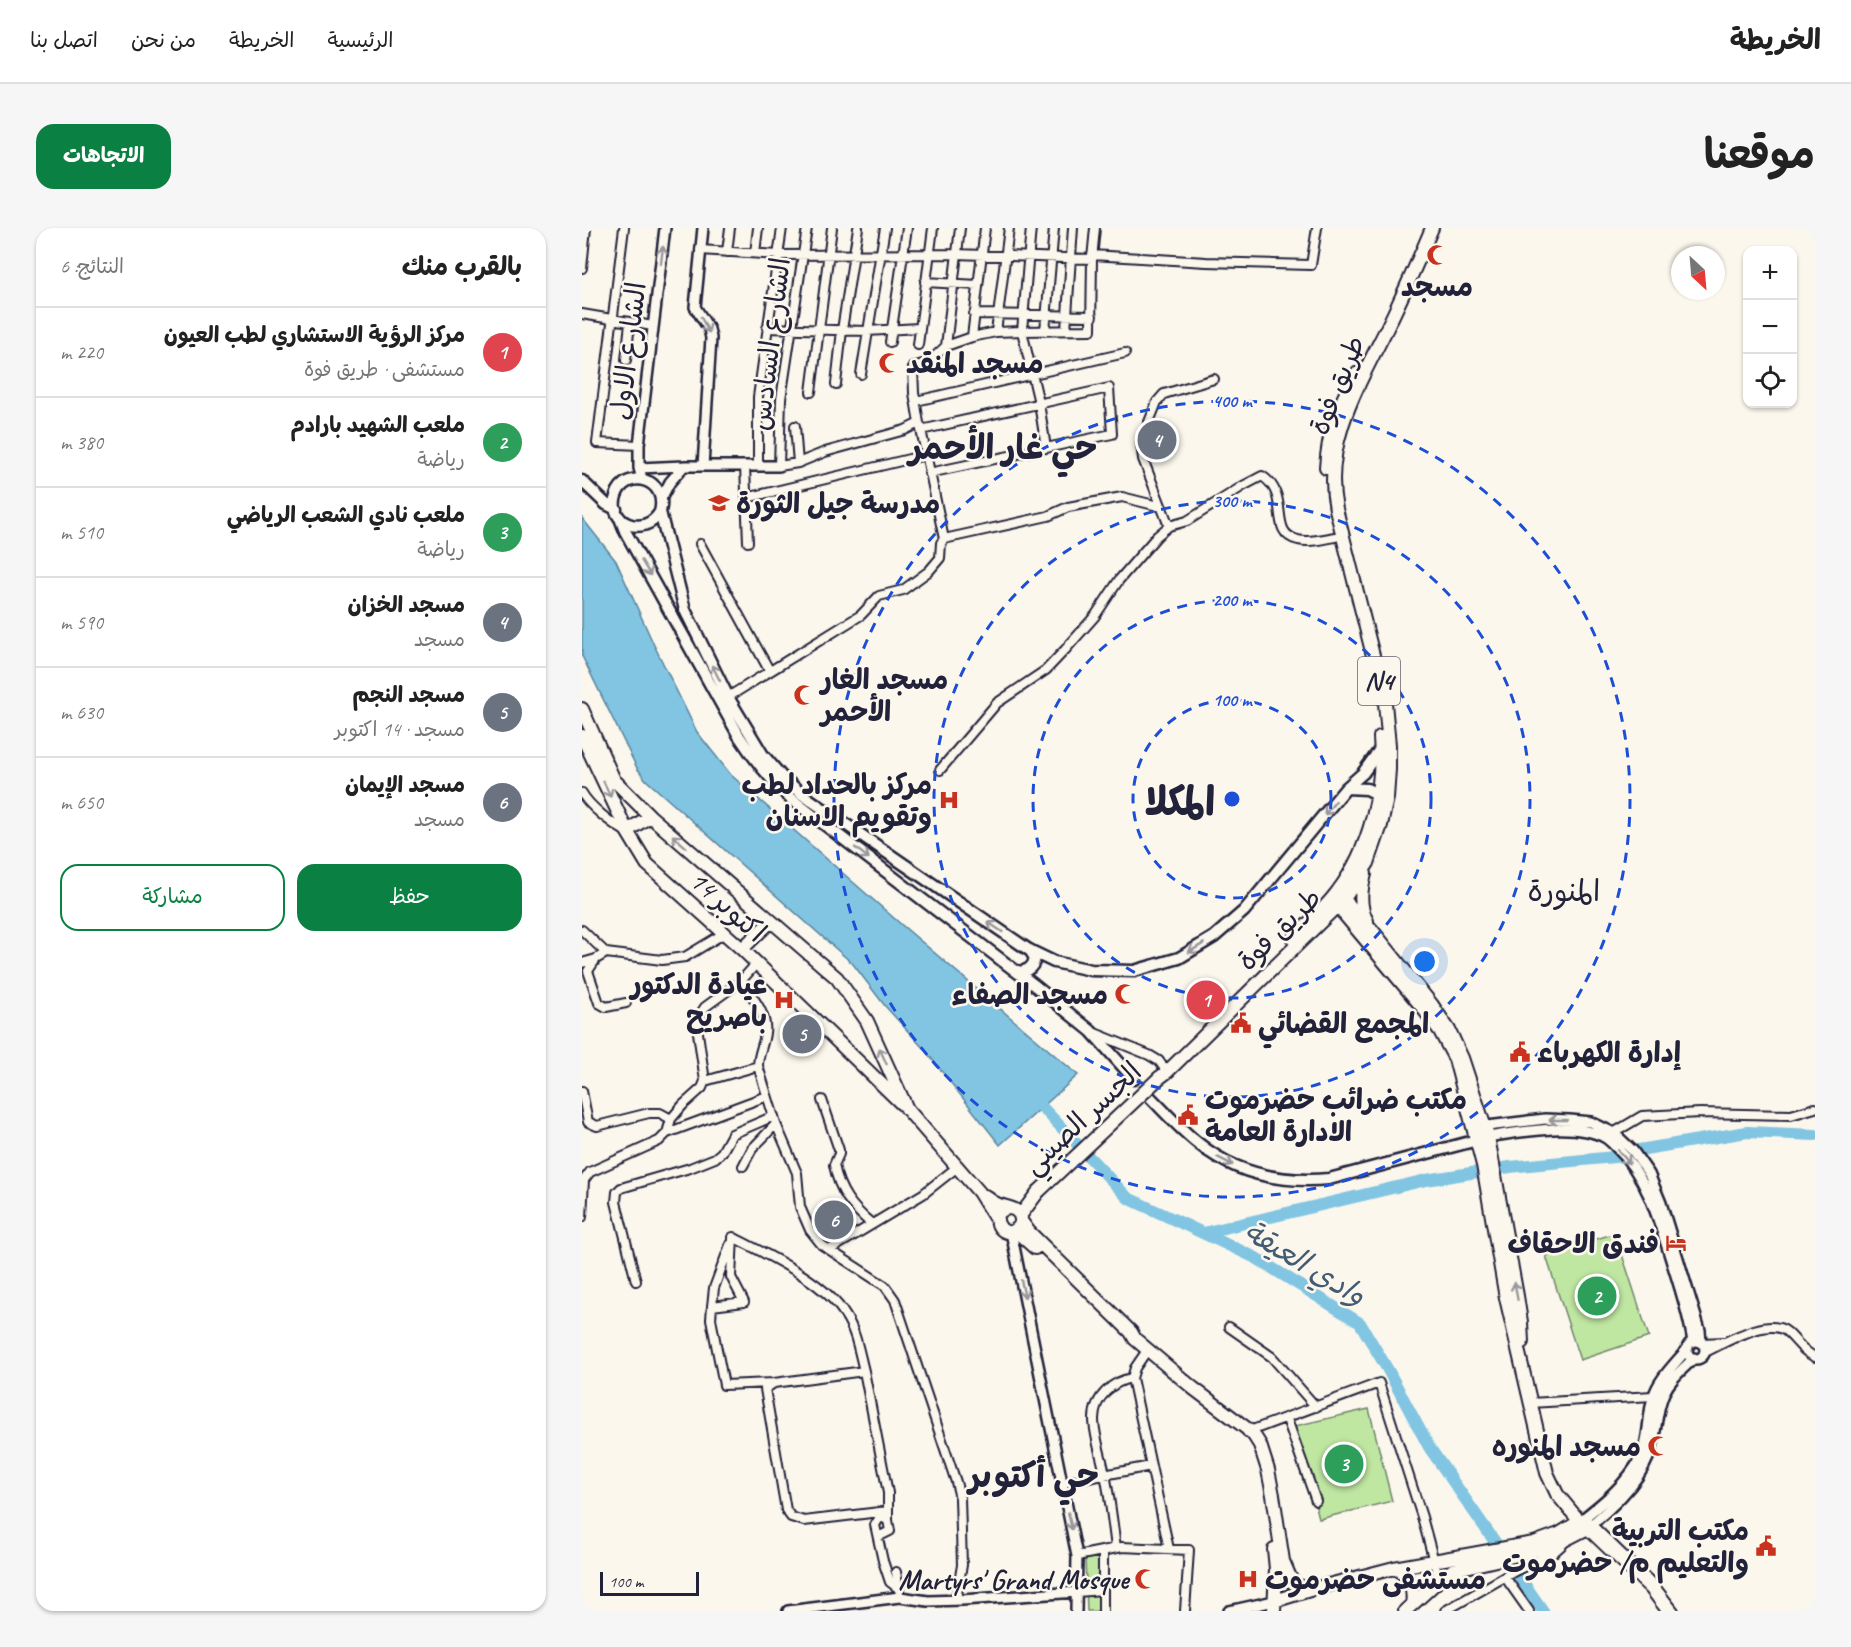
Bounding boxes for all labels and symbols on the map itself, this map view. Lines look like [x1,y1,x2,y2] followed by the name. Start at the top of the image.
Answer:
[1425,243,1449,267] mosque icon: مسجد
[657,245,668,265] one-way arrow
[1671,246,1725,300] north arrow
[742,255,800,433] street label: الشارع السادس
[1401,269,1473,304] place label: مسجد
[602,280,656,422] street label: الشارع الاول
[699,316,711,333] one-way arrow
[1301,330,1373,440] street label: طريق فوة
[906,346,1044,381] place label: مسجد المنقد
[877,351,901,375] mosque icon: مسجد المنقد
[1213,390,1253,412] text: 400 m
[1138,418,1176,462] pin: 4
[906,425,1097,478] district label: حي غار الأحمر
[736,486,940,522] place label: مدرسة جيل الثورة
[1213,490,1253,512] text: 300 m
[707,491,731,515] school or university icon: مدرسة جيل الثورة
[640,559,652,576] one-way arrow
[1213,589,1253,611] text: 200 m
[1358,657,1400,705] road number: N4
[818,662,948,729] place label: مسجد الغار الأحمر
[710,665,721,683] one-way arrow
[792,683,816,707] mosque icon: مسجد الغار الأحمر
[1213,689,1253,711] text: 100 m
[742,767,932,838] place label: مركز بالحداد لطب وتقويم الاسنان
[1145,777,1215,827] district label: المكلا
[601,779,613,797] one-way arrow
[937,788,961,812] hospital icon: مركز بالحداد لطب وتقويم الاسنان
[1222,789,1242,809] centre of rings
[1323,800,1336,816] one-way arrow
[672,834,687,848] one-way arrow
[854,846,870,859] one-way arrow
[682,862,774,950] street label: 14 اكتوبر
[1528,872,1600,911] district label: المنورة
[1229,880,1329,978] street label: طريق فوة
[987,920,1004,933] one-way arrow
[1188,943,1205,955] one-way arrow
[1410,947,1439,976] your location
[628,967,767,1035] place label: عيادة الدكتور باصريح
[952,977,1108,1012] place label: مسجد الصفاء
[1186,978,1226,1022] pin: 1
[1113,982,1137,1006] mosque icon: مسجد الصفاء
[772,988,796,1012] hospital icon: عيادة الدكتور باصريح
[1258,1006,1429,1049] place label: المجمع القضائي
[1229,1011,1253,1035] public building icon: المجمع القضائي
[782,1012,822,1056] pin: 5
[1537,1035,1681,1071] place label: إدارة الكهرباء
[1508,1040,1532,1064] public building icon: إدارة الكهرباء
[876,1048,888,1066] one-way arrow
[1015,1054,1153,1187] street label: الجسر الصيني
[1205,1082,1467,1149] place label: مكتب ضرائب حضرموت الادارة العامة
[1176,1103,1200,1127] public building icon: مكتب ضرائب حضرموت الادارة العامة
[1548,1114,1568,1125] one-way arrow
[1618,1149,1631,1165] one-way arrow
[1216,1155,1233,1167] one-way arrow
[814,1198,854,1242] pin: 6
[1236,1212,1373,1316] water label: وادي العيقة
[1508,1226,1659,1261] place label: فندق الاحقاف
[1664,1231,1688,1255] hotel icon: فندق الاحقاف
[1578,1274,1616,1318] pin: 2
[1017,1279,1029,1298] one-way arrow
[1510,1282,1521,1302] one-way arrow
[1492,1429,1641,1464] place label: مسجد المنوره
[1646,1434,1670,1458] mosque icon: مسجد المنوره
[1324,1442,1364,1486] pin: 3
[966,1454,1099,1506] district label: حي أكتوبر
[1065,1511,1076,1531] one-way arrow
[1502,1513,1749,1584] place label: مكتب التربية والتعليم م/ حضرموت
[1754,1534,1778,1558] public building icon: مكتب التربية والتعليم م/ حضرموت
[899,1562,1131,1597] place label: Martyrs' Grand Mosque
[1265,1562,1486,1598] place label: مستشفى حضرموت
[1133,1567,1157,1591] mosque icon: Martyrs' Grand Mosque
[1236,1567,1260,1591] hospital icon: مستشفى حضرموت
[600,1569,699,1596] scale bar

